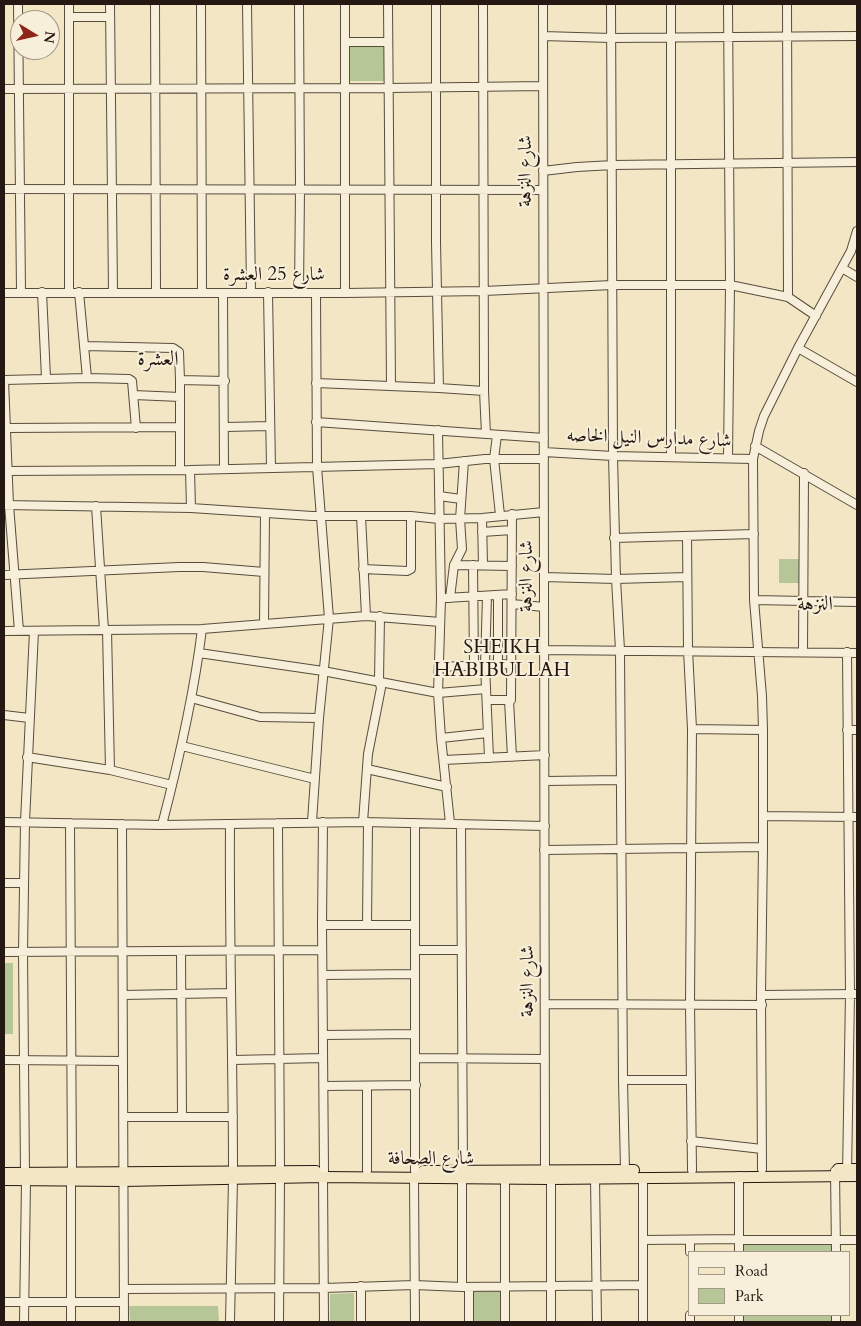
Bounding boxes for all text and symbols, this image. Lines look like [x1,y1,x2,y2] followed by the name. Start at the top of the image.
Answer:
[10,10,60,60] north arrow
[39,30,60,45] text: N
[516,135,538,207] street label: شارع النزهة
[223,265,325,287] street label: شارع 25 العشرة
[137,348,179,372] district label: العشرة
[566,425,732,453] street label: شارع مدارس النيل الخاصه
[517,540,539,612] street label: شارع النزهة
[797,593,833,617] district label: النزهة
[428,636,576,683] district label: SHEIKH HABIBULLAH
[518,945,540,1017] street label: شارع النزهة
[388,1149,474,1171] street label: شارع الصحافة
[688,1251,851,1316] legend
[735,1261,768,1281] text: Road
[735,1286,764,1306] text: Park

